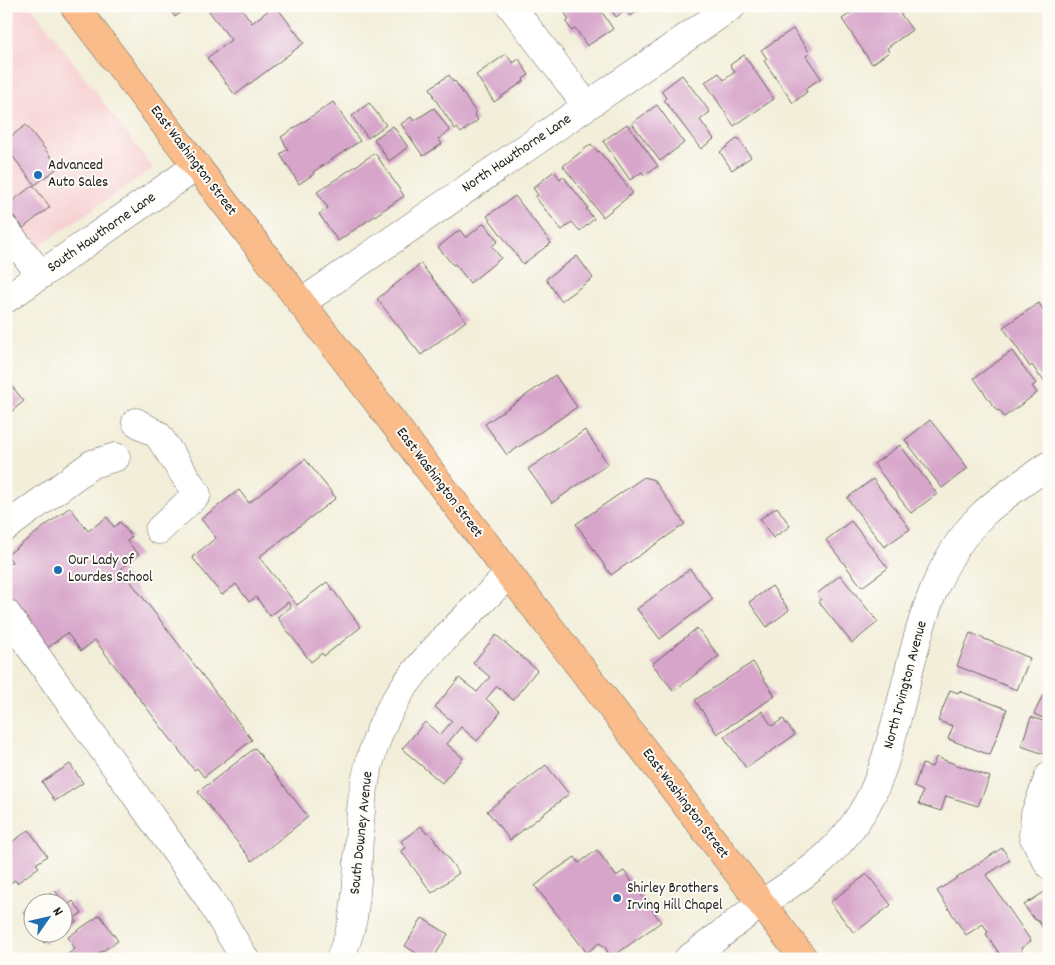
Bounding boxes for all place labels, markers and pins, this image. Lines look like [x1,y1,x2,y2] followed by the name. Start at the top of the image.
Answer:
[48,155,108,194] place label: Advanced Auto Sales
[32,169,44,181] marker: Advanced Auto Sales
[68,550,153,589] place label: Our Lady of Lourdes School
[52,564,64,576] marker: Our Lady of Lourdes School
[627,878,723,917] place label: Shirley Brothers Irving Hill Chapel
[611,892,623,904] marker: Shirley Brothers Irving Hill Chapel

